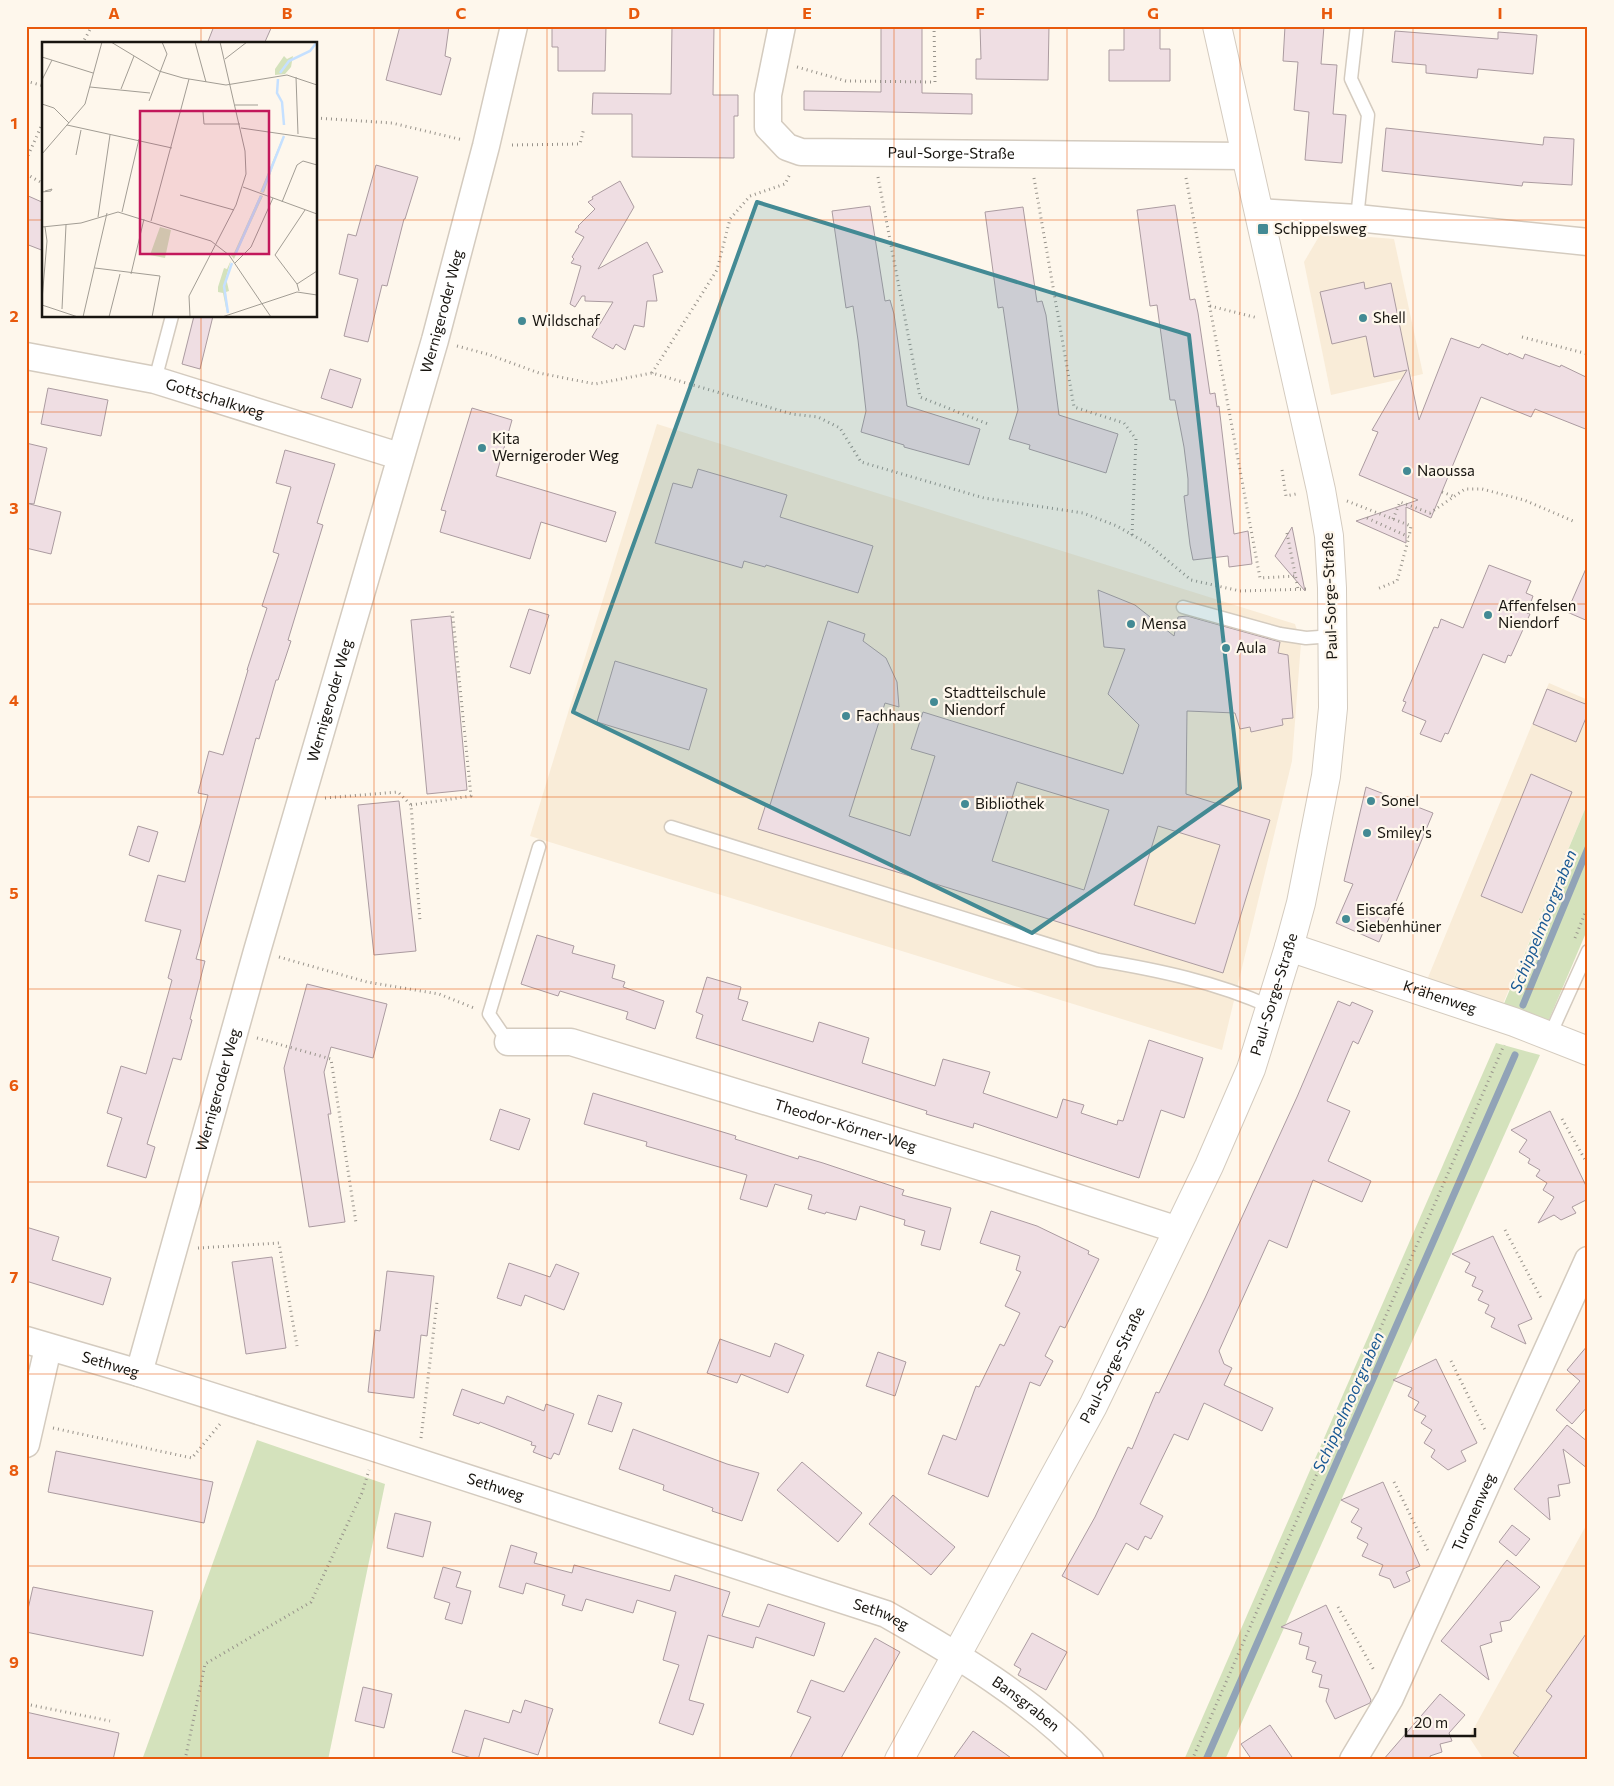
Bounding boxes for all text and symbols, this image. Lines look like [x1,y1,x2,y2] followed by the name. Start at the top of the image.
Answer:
[108,3,120,22] text: A
[282,3,293,22] text: B
[456,3,467,22] text: C
[628,3,640,22] text: D
[802,3,812,22] text: E
[975,3,985,22] text: F
[1147,3,1159,22] text: G
[1321,3,1333,22] text: H
[1497,3,1503,22] text: I
[42,42,318,318] inset map
[10,113,18,132] text: 1
[887,143,1015,162] street label: Paul-Sorge-Straße
[1274,219,1367,237] place label: Schippelsweg
[1256,222,1270,236] marker: Schippelsweg
[416,248,466,375] street label: Wernigeroder Weg
[9,306,19,325] text: 2
[1373,308,1406,326] place label: Shell
[532,311,600,329] place label: Wildschaf
[1357,312,1369,324] marker: Shell
[516,315,528,327] marker: Wildschaf
[164,374,267,422] street label: Gottschalkweg
[492,429,619,464] place label: Kita Wernigeroder Weg
[476,442,488,454] marker: Kita Wernigeroder Weg
[1417,461,1475,479] place label: Naoussa
[1401,465,1413,477] marker: Naoussa
[9,498,19,517] text: 3
[1318,532,1340,660] street label: Paul-Sorge-Straße
[1498,596,1576,631] place label: Affenfelsen Niendorf
[1482,609,1494,621] marker: Affenfelsen Niendorf
[1141,614,1187,632] place label: Mensa
[1125,618,1137,630] marker: Mensa
[303,637,355,764] street label: Wernigeroder Weg
[1236,638,1266,656] place label: Aula
[1220,642,1232,654] marker: Aula
[944,683,1046,718] place label: Stadtteilschule Niendorf
[9,690,19,709] text: 4
[928,696,940,708] marker: Stadtteilschule Niendorf
[856,706,920,724] place label: Fachhaus
[840,710,852,722] marker: Fachhaus
[1381,791,1419,809] place label: Sonel
[975,794,1045,812] place label: Bibliothek
[1365,795,1377,807] marker: Sonel
[959,798,971,810] marker: Bibliothek
[1377,823,1432,841] place label: Smiley's
[1361,827,1373,839] marker: Smiley's
[1505,847,1580,995] water label: Schippelmoorgraben
[9,883,19,902] text: 5
[1356,900,1441,935] place label: Eiscafé Siebenhüner
[1340,913,1352,925] marker: Eiscafé Siebenhüner
[1246,931,1300,1058] street label: Paul-Sorge-Straße
[1401,976,1479,1017] street label: Krähenweg
[191,1026,243,1153] street label: Wernigeroder Weg
[9,1075,19,1094] text: 6
[772,1095,919,1155] street label: Theodor-Körner-Weg
[10,1267,19,1286] text: 7
[1075,1303,1148,1426] street label: Paul-Sorge-Straße
[1308,1329,1387,1475] water label: Schippelmoorgraben
[80,1347,142,1381] street label: Sethweg
[9,1460,19,1479] text: 8
[465,1468,527,1504] street label: Sethweg
[1447,1470,1499,1554] street label: Turonenweg
[851,1594,912,1633] street label: Sethweg
[9,1652,19,1671] text: 9
[989,1672,1064,1735] street label: Bansgraben
[1406,1706,1475,1738] scale bar
[1414,1713,1448,1731] text: 20 m

